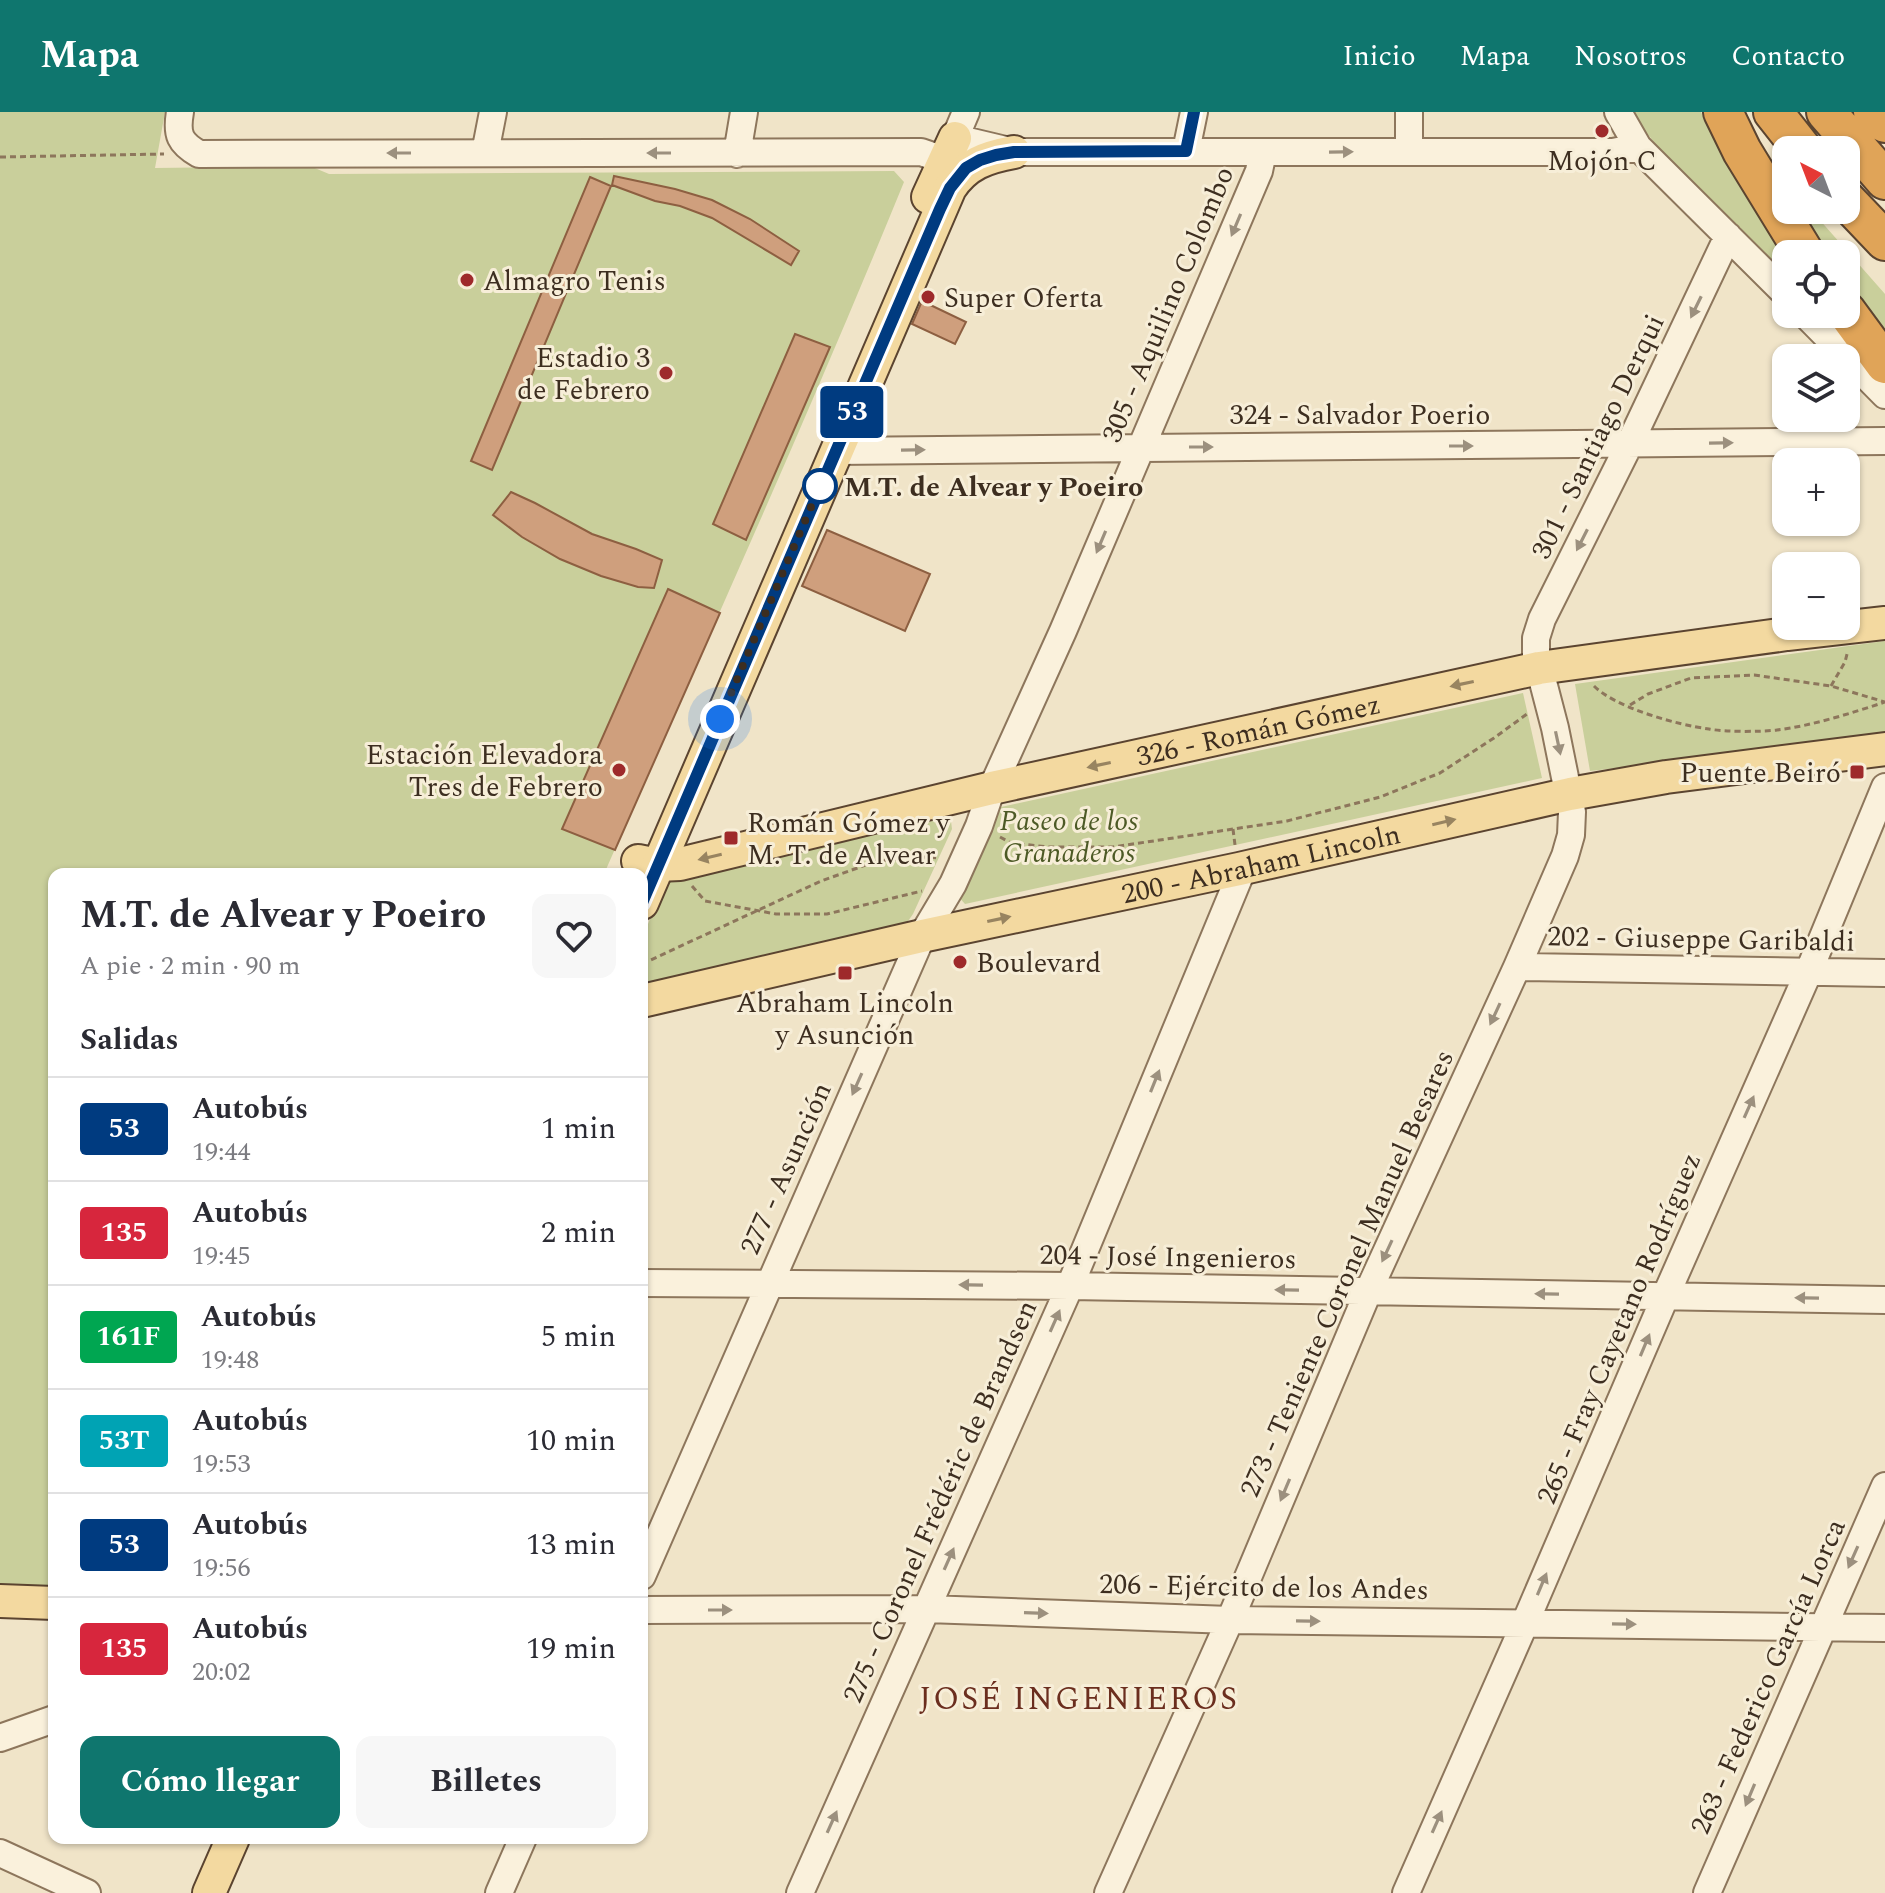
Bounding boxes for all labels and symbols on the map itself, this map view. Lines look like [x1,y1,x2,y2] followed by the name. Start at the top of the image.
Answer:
[1593,122,1611,140] marker: Mojón C
[1772,136,1860,224] north arrow
[1547,140,1657,183] place label: Mojón C
[1329,146,1354,158] one-way arrow
[386,147,411,159] one-way arrow
[646,147,671,160] one-way arrow
[1091,160,1246,449] street label: 305 - Aquilino Colombo
[1229,213,1242,237] one-way arrow
[483,260,666,303] place label: Almagro Tenis
[458,271,476,289] marker: Almagro Tenis
[944,277,1103,320] place label: Super Oferta
[919,288,937,306] marker: Super Oferta
[1689,295,1703,318] one-way arrow
[1520,307,1676,566] street label: 301 - Santiago Derqui
[517,337,650,412] place label: Estadio 3 de Febrero
[657,364,675,382] marker: Estadio 3 de Febrero
[816,386,888,438] line badge: 53
[1230,394,1490,437] street label: 324 - Salvador Poerio
[1709,437,1734,450] one-way arrow
[1449,440,1474,452] one-way arrow
[1189,441,1214,453] one-way arrow
[901,444,926,457] one-way arrow
[844,466,1143,509] place label: M.T. de Alvear y Poeiro
[803,469,837,503] marker: M.T. de Alvear y Poeiro
[1575,529,1588,552] one-way arrow
[1094,530,1107,554] one-way arrow
[1450,678,1475,691] one-way arrow
[1132,683,1385,779] street label: 326 - Román Gómez
[700,699,740,739] your location
[1552,731,1565,756] one-way arrow
[366,734,603,809] place label: Estación Elevadora Tres de Febrero
[1680,752,1841,795] place label: Puente Beiró
[1087,759,1112,772] one-way arrow
[610,761,628,779] marker: Estación Elevadora Tres de Febrero
[1848,763,1866,781] marker: Puente Beiró
[1000,800,1138,875] park label: Paseo de los Granaderos
[747,802,951,877] place label: Román Gómez y M. T. de Alvear
[1118,813,1405,916] street label: 200 - Abraham Lincoln
[1432,815,1457,828] one-way arrow
[722,829,740,847] marker: Román Gómez y M. T. de Alvear
[697,851,722,864] one-way arrow
[986,912,1011,925] one-way arrow
[1547,915,1855,964] street label: 202 - Giuseppe Garibaldi
[976,942,1101,985] place label: Boulevard
[951,953,969,971] marker: Boulevard
[836,964,854,982] marker: Abraham Lincoln y Asunción
[736,982,954,1057] place label: Abraham Lincoln y Asunción
[1488,1002,1502,1026] one-way arrow
[1229,1043,1466,1504] street label: 273 - Teniente Coronel Manuel Besares
[1149,1069,1162,1093] one-way arrow
[850,1072,864,1096] one-way arrow
[729,1075,844,1262] street label: 277 - Asunción
[1742,1095,1756,1119] one-way arrow
[1526,1146,1713,1511] street label: 265 - Fray Cayetano Rodríguez
[1039,1234,1297,1281] street label: 204 - José Ingenieros
[1380,1239,1394,1262] one-way arrow
[958,1279,983,1291] one-way arrow
[1274,1284,1299,1297] one-way arrow
[1534,1287,1559,1300] one-way arrow
[1794,1292,1819,1304] one-way arrow
[832,1293,1049,1710] street label: 275 - Coronel Frédéric de Brandsen
[1048,1309,1061,1333] one-way arrow
[1638,1333,1651,1357] one-way arrow
[1278,1478,1291,1502] one-way arrow
[1679,1512,1858,1841] street label: 263 - Federico García Lorca
[1847,1545,1860,1569] one-way arrow
[942,1547,956,1571] one-way arrow
[1099,1563,1429,1612] street label: 206 - Ejército de los Andes
[1536,1572,1549,1596] one-way arrow
[708,1604,733,1616] one-way arrow
[1024,1607,1049,1620] one-way arrow
[1296,1614,1321,1627] one-way arrow
[1612,1618,1637,1631] one-way arrow
[919,1675,1239,1724] district label: JOSÉ INGENIEROS
[1743,1783,1756,1807] one-way arrow
[825,1810,838,1834] one-way arrow
[1430,1810,1444,1833] one-way arrow

